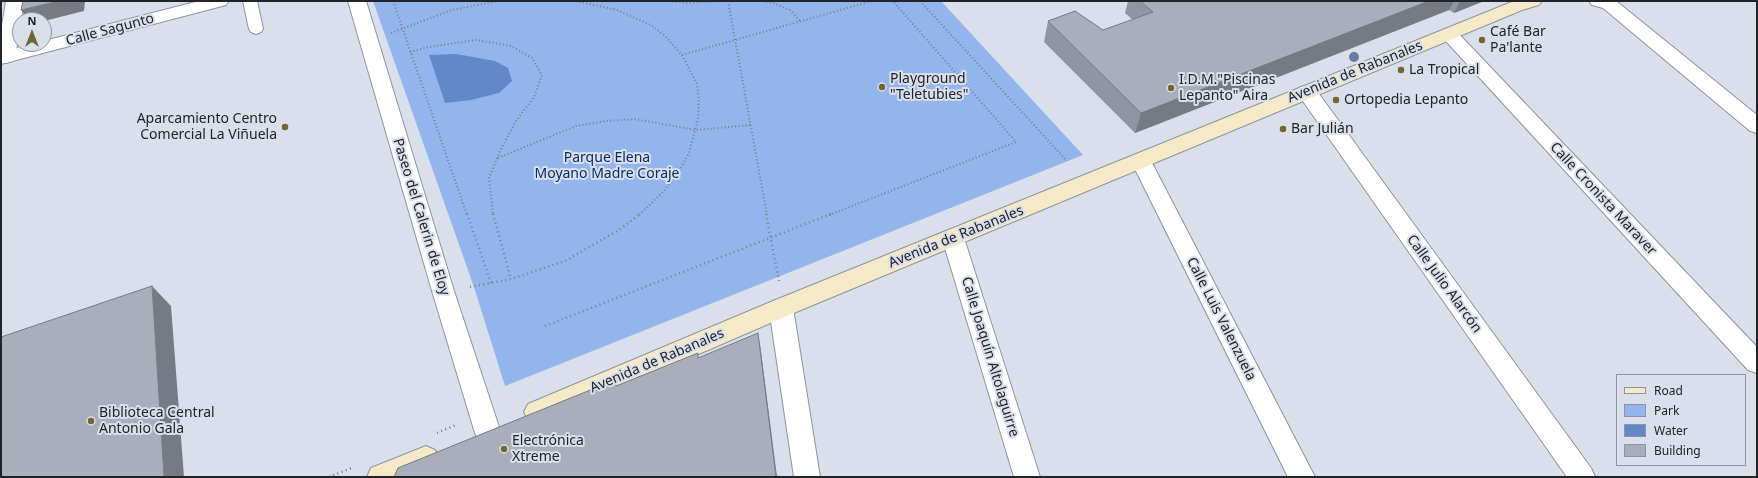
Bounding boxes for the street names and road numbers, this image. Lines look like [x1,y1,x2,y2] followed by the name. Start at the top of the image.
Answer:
[64,10,156,50] street label: Calle Sagunto
[1285,37,1425,107] street label: Avenida de Rabanales
[389,136,453,298] street label: Paseo del Calerin de Eloy
[1546,139,1660,259] street label: Calle Cronista Maraver
[886,202,1026,272] street label: Avenida de Rabanales
[1403,232,1485,336] street label: Calle Julio Alarcón
[1183,255,1259,383] street label: Calle Luis Valenzuela
[958,275,1022,439] street label: Calle Joaquín Altolaguirre
[587,325,727,397] street label: Avenida de Rabanales

